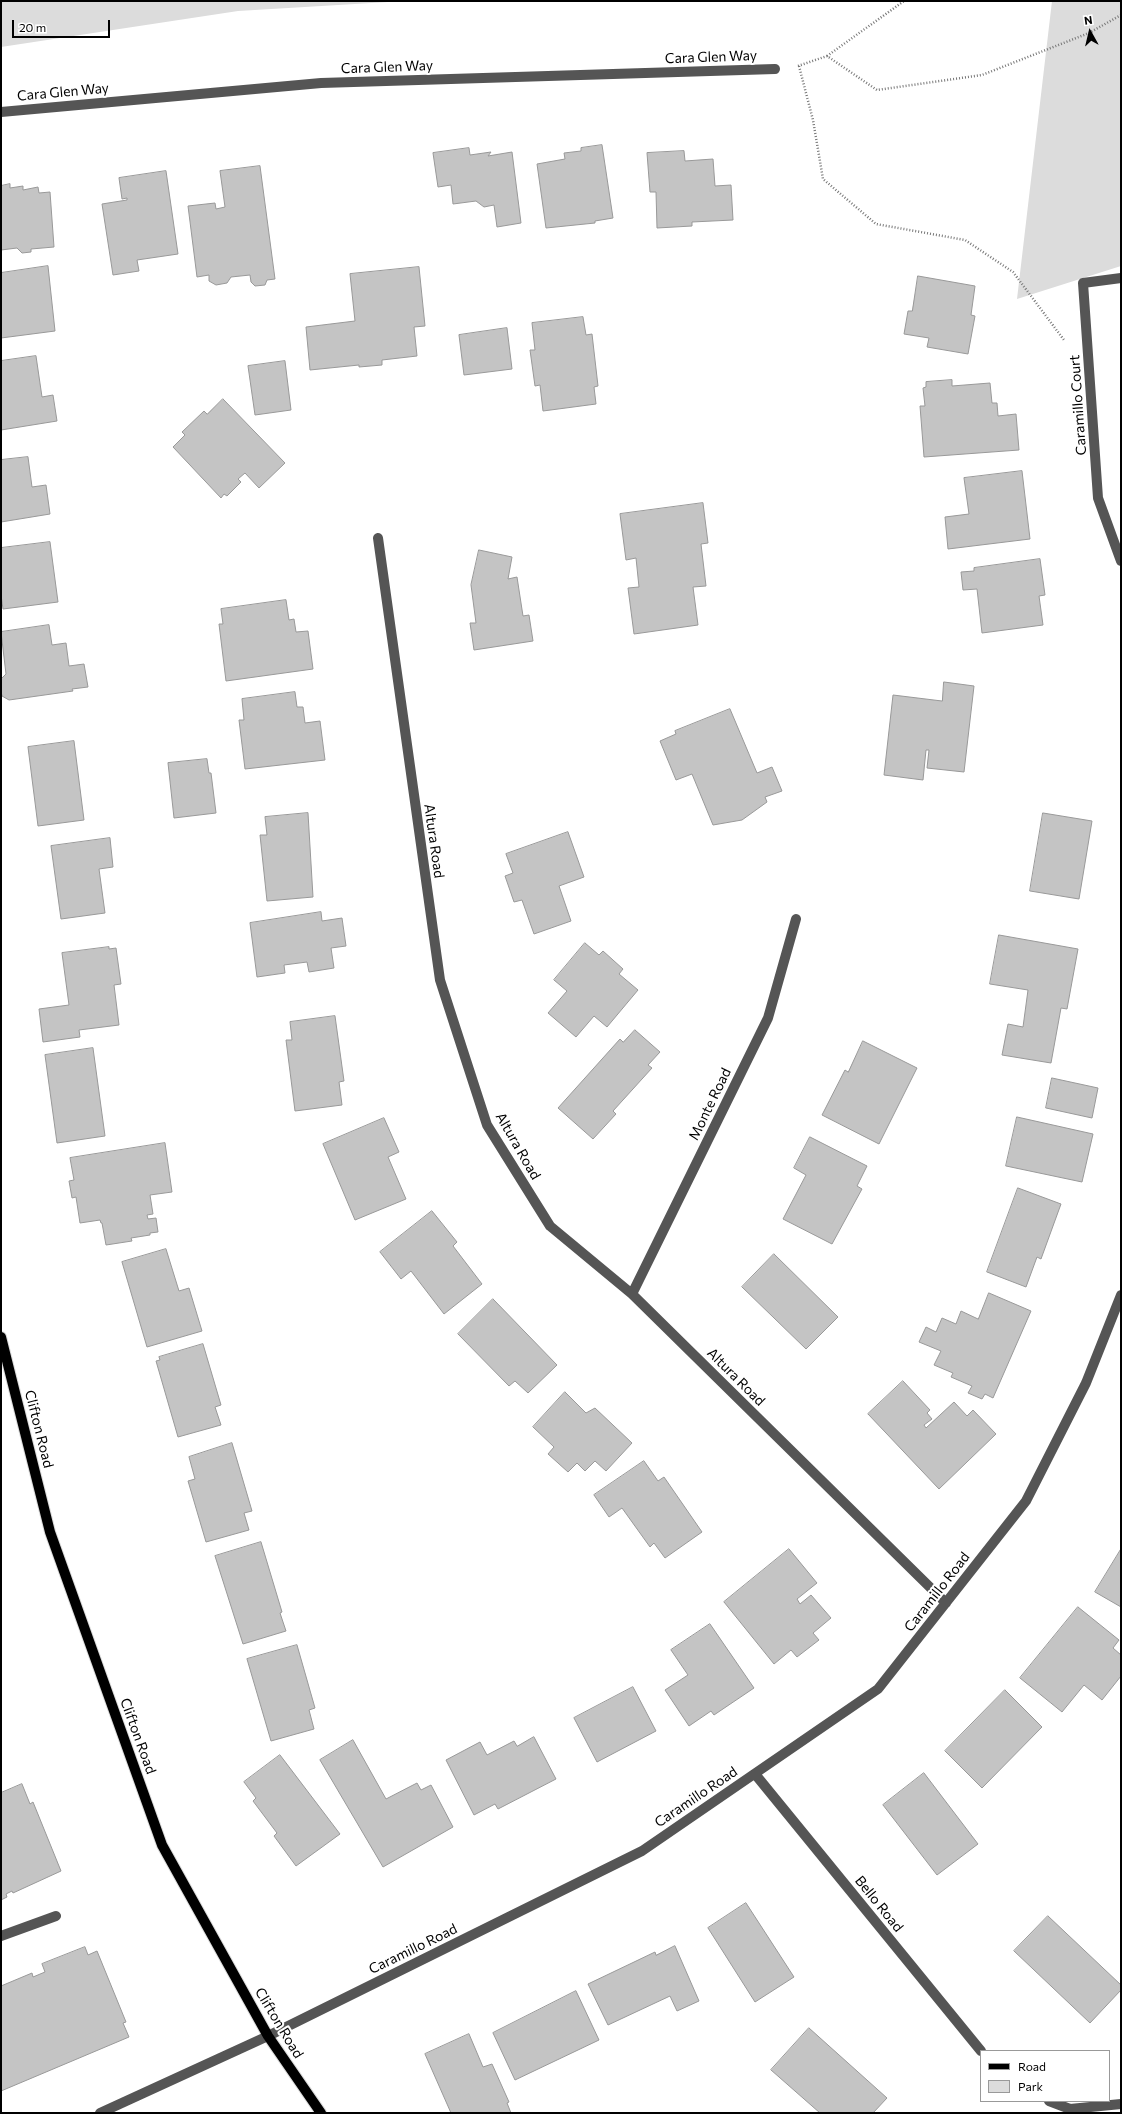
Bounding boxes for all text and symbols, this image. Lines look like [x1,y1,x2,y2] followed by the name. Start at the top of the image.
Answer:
[14,12,112,38] scale bar
[1070,12,1110,52] north arrow
[1083,13,1093,27] text: N
[19,20,46,34] text: 20 m
[665,47,757,67] street label: Cara Glen Way
[341,57,433,77] street label: Cara Glen Way
[16,80,110,104] street label: Cara Glen Way
[1066,354,1090,456] street label: Caramillo Court
[420,803,448,879] street label: Altura Road
[685,1065,735,1143] street label: Monte Road
[492,1109,544,1183] street label: Altura Road
[704,1345,768,1409] street label: Altura Road
[21,1388,57,1470] street label: Clifton Road
[901,1549,973,1635] street label: Caramillo Road
[116,1696,160,1776] street label: Clifton Road
[651,1763,741,1831] street label: Caramillo Road
[851,1873,907,1935] street label: Bello Road
[366,1920,460,1978] street label: Caramillo Road
[251,1985,307,2061] street label: Clifton Road
[980,2050,1110,2102] legend
[1018,2059,1046,2073] text: Road
[1018,2079,1043,2093] text: Park

